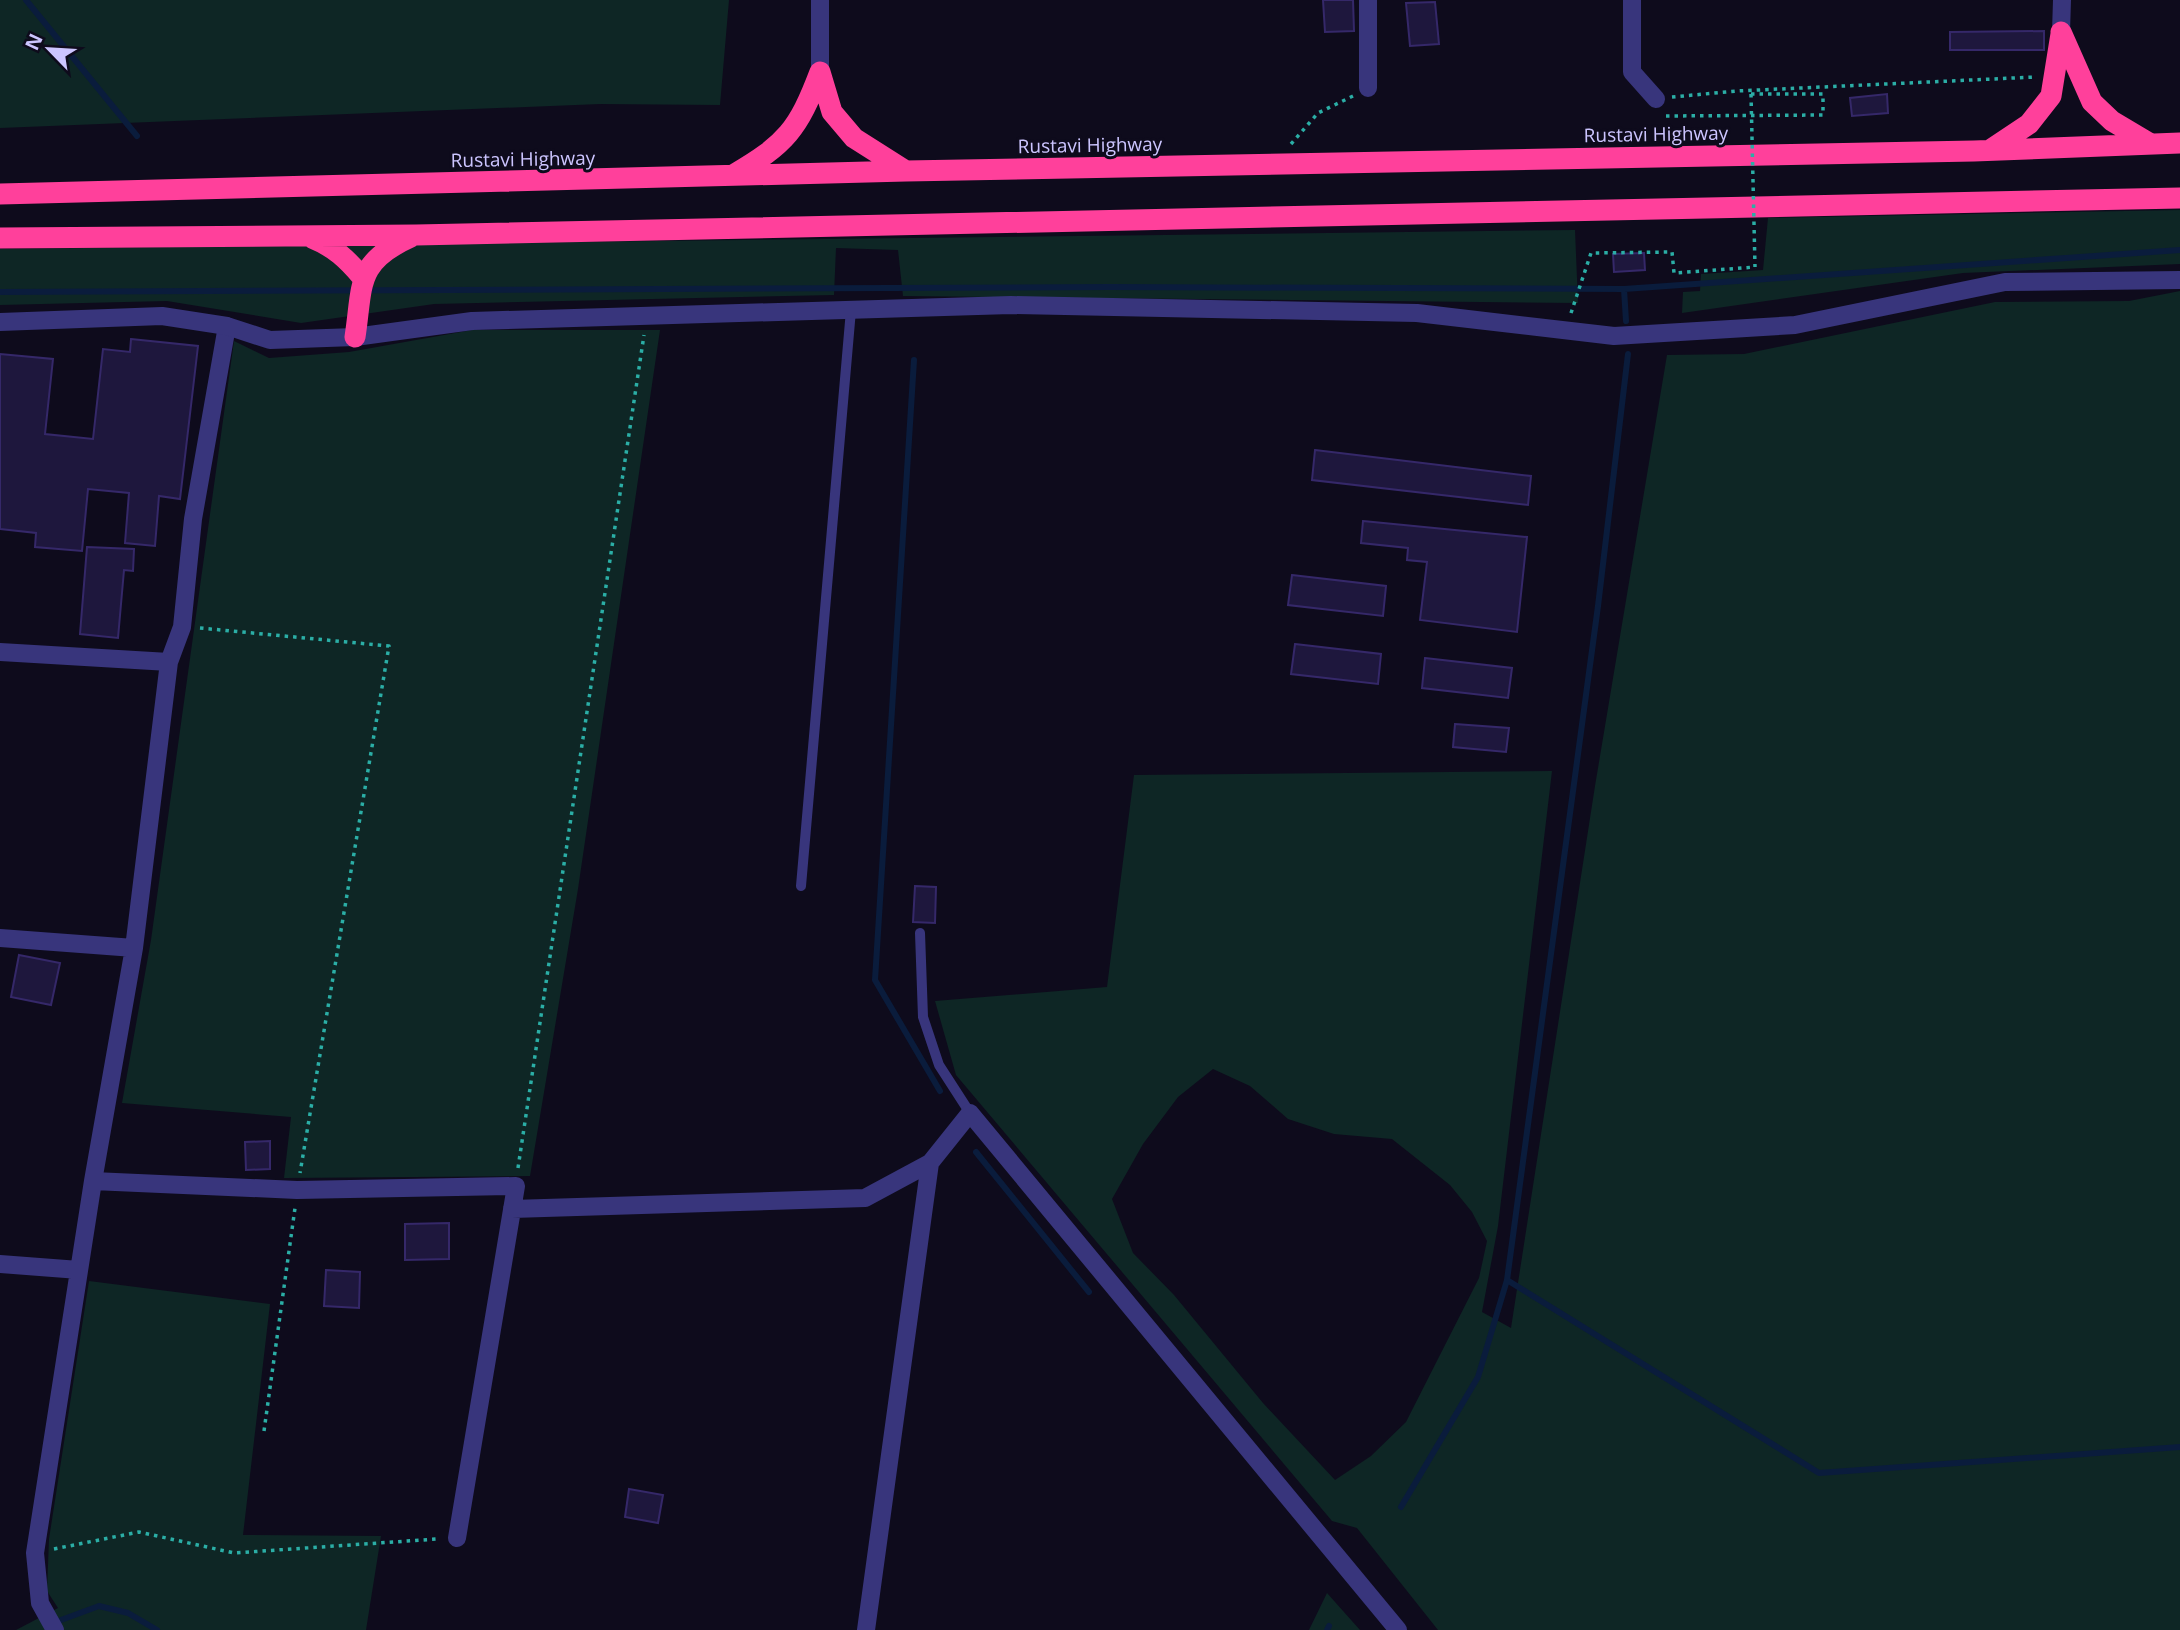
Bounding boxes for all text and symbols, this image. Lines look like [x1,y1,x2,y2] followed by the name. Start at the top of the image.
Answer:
[14,14,84,84] north arrow
[19,29,49,54] text: N
[1584,120,1729,148] street label: Rustavi Highway
[1018,131,1163,159] street label: Rustavi Highway
[451,145,596,173] street label: Rustavi Highway

